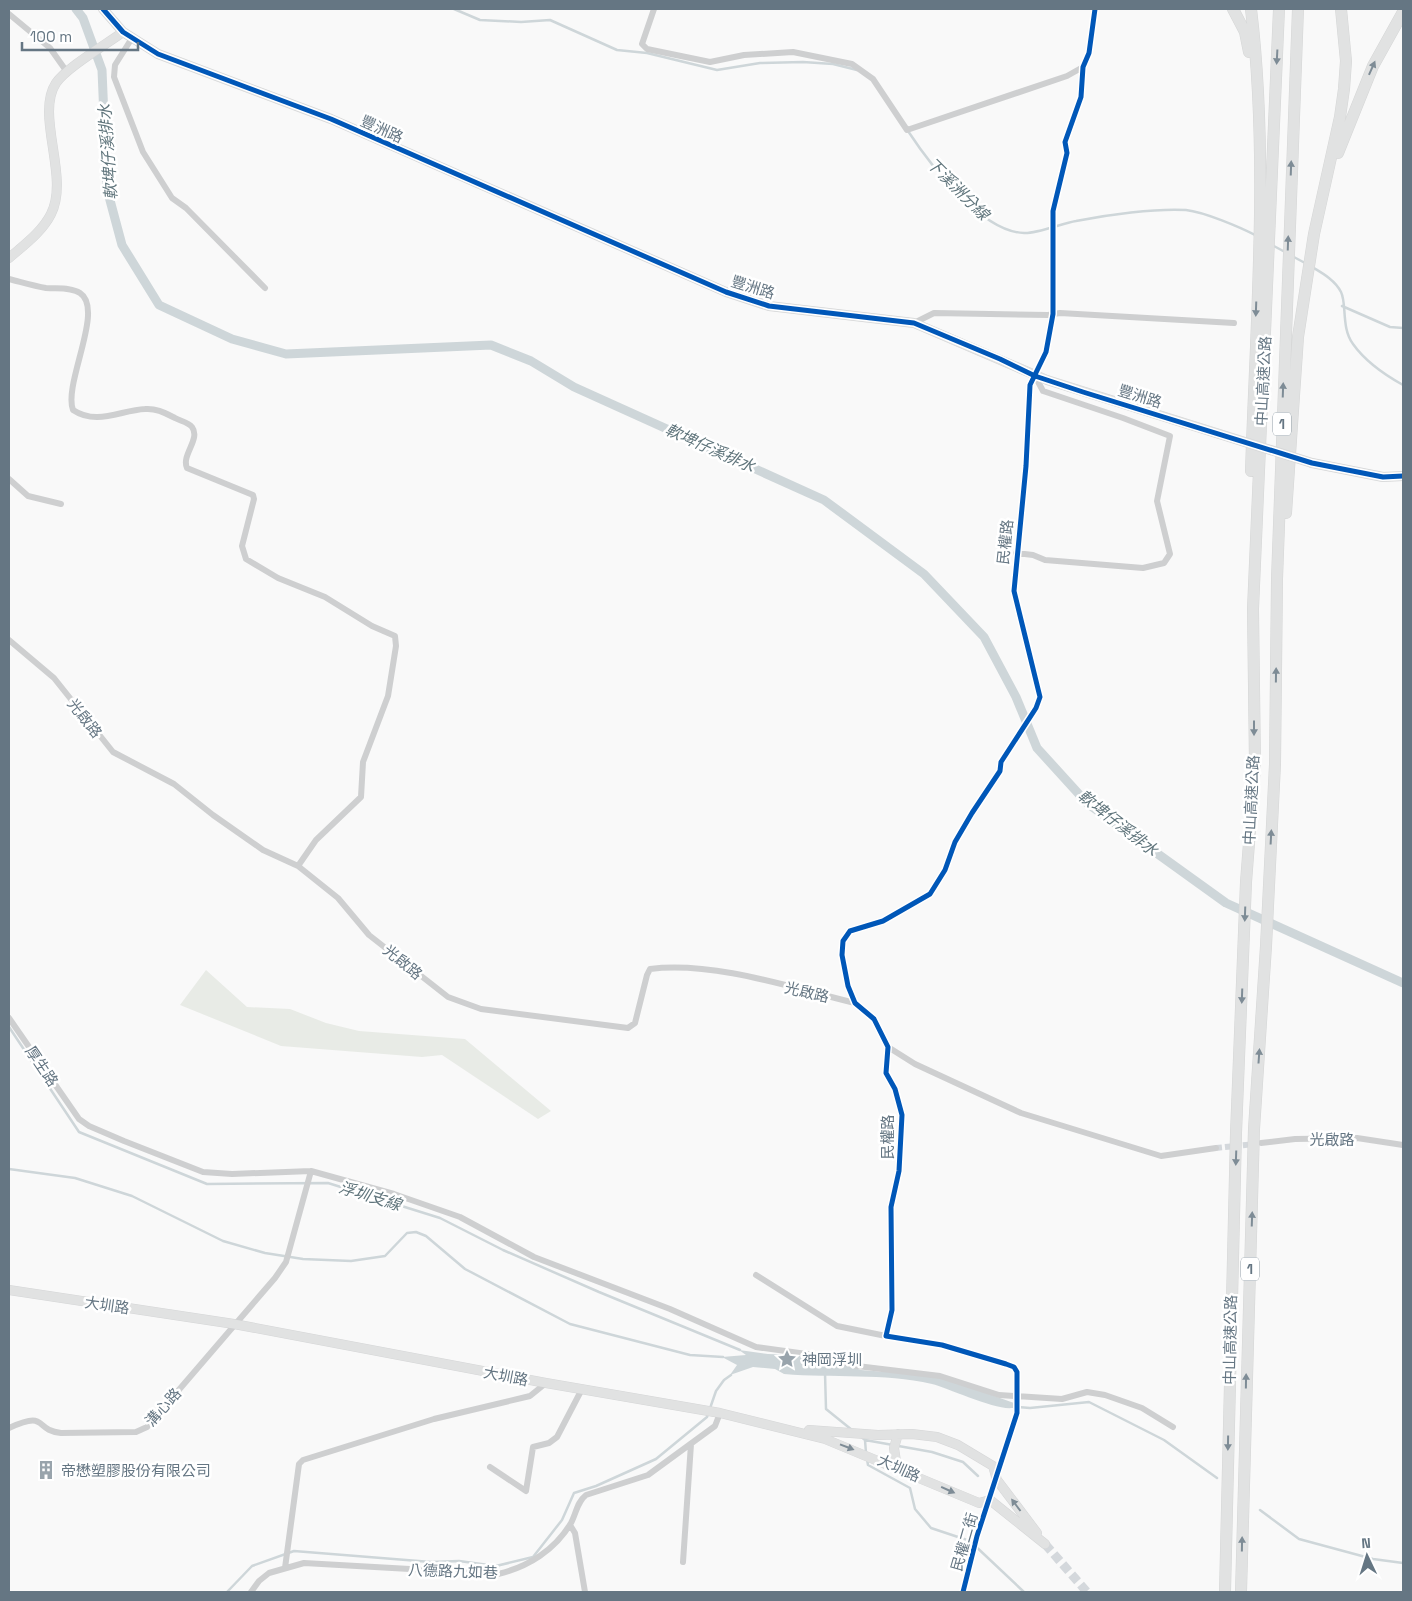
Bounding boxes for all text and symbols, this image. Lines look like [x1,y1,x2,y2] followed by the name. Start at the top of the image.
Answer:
[22,20,139,52] scale bar
[30,27,72,46] text: 100 m
[1272,50,1280,66] one-way arrow
[1369,61,1377,75] one-way arrow
[94,102,122,201] water label: 軟埤仔溪排水
[358,111,406,147] street label: 豐洲路
[922,153,995,226] water label: 下溪洲分線
[1287,160,1295,176] one-way arrow
[1284,234,1292,250] one-way arrow
[729,271,777,303] street label: 豐洲路
[1252,302,1260,318] one-way arrow
[1251,336,1275,426] street label: 中山高速公路
[1116,380,1164,412] street label: 豐洲路
[1279,382,1287,398] one-way arrow
[1273,412,1291,436] road number: 1
[662,419,759,478] water label: 軟埤仔溪排水
[993,519,1017,565] street label: 民權路
[1272,666,1280,682] one-way arrow
[64,694,106,742] street label: 光啟路
[1250,720,1258,736] one-way arrow
[1239,755,1263,845] street label: 中山高速公路
[1074,785,1163,861] water label: 軟埤仔溪排水
[1268,829,1276,845] one-way arrow
[1241,907,1249,923] one-way arrow
[380,940,426,984] street label: 光啟路
[783,978,831,1006] street label: 光啟路
[1238,988,1246,1004] one-way arrow
[22,1042,62,1090] street label: 厚生路
[1255,1048,1263,1064] one-way arrow
[878,1114,897,1160] street label: 民權路
[1309,1130,1355,1149] street label: 光啟路
[1231,1150,1239,1166] one-way arrow
[336,1177,406,1216] water label: 浮圳支線
[1248,1210,1256,1226] one-way arrow
[1241,1258,1259,1280] road number: 1
[83,1292,131,1318] street label: 大圳路
[1220,1295,1240,1385] street label: 中山高速公路
[776,1348,798,1370] place icon: 神岡浮圳
[802,1350,862,1369] place label: 神岡浮圳
[482,1362,530,1390] street label: 大圳路
[1242,1373,1250,1389] one-way arrow
[141,1384,185,1430] street label: 溝心路
[1224,1435,1232,1451] one-way arrow
[840,1443,855,1451] one-way arrow
[875,1450,923,1486] street label: 大圳路
[35,1459,57,1481] building icon: 帝懋塑膠股份有限公司
[61,1461,211,1480] place label: 帝懋塑膠股份有限公司
[941,1486,955,1494] one-way arrow
[1010,1499,1021,1512] one-way arrow
[947,1511,981,1573] street label: 民權二街
[1342,1531,1392,1581] north arrow
[1361,1534,1371,1552] text: N
[1238,1535,1246,1551] one-way arrow
[408,1560,498,1582] street label: 八德路九如巷

